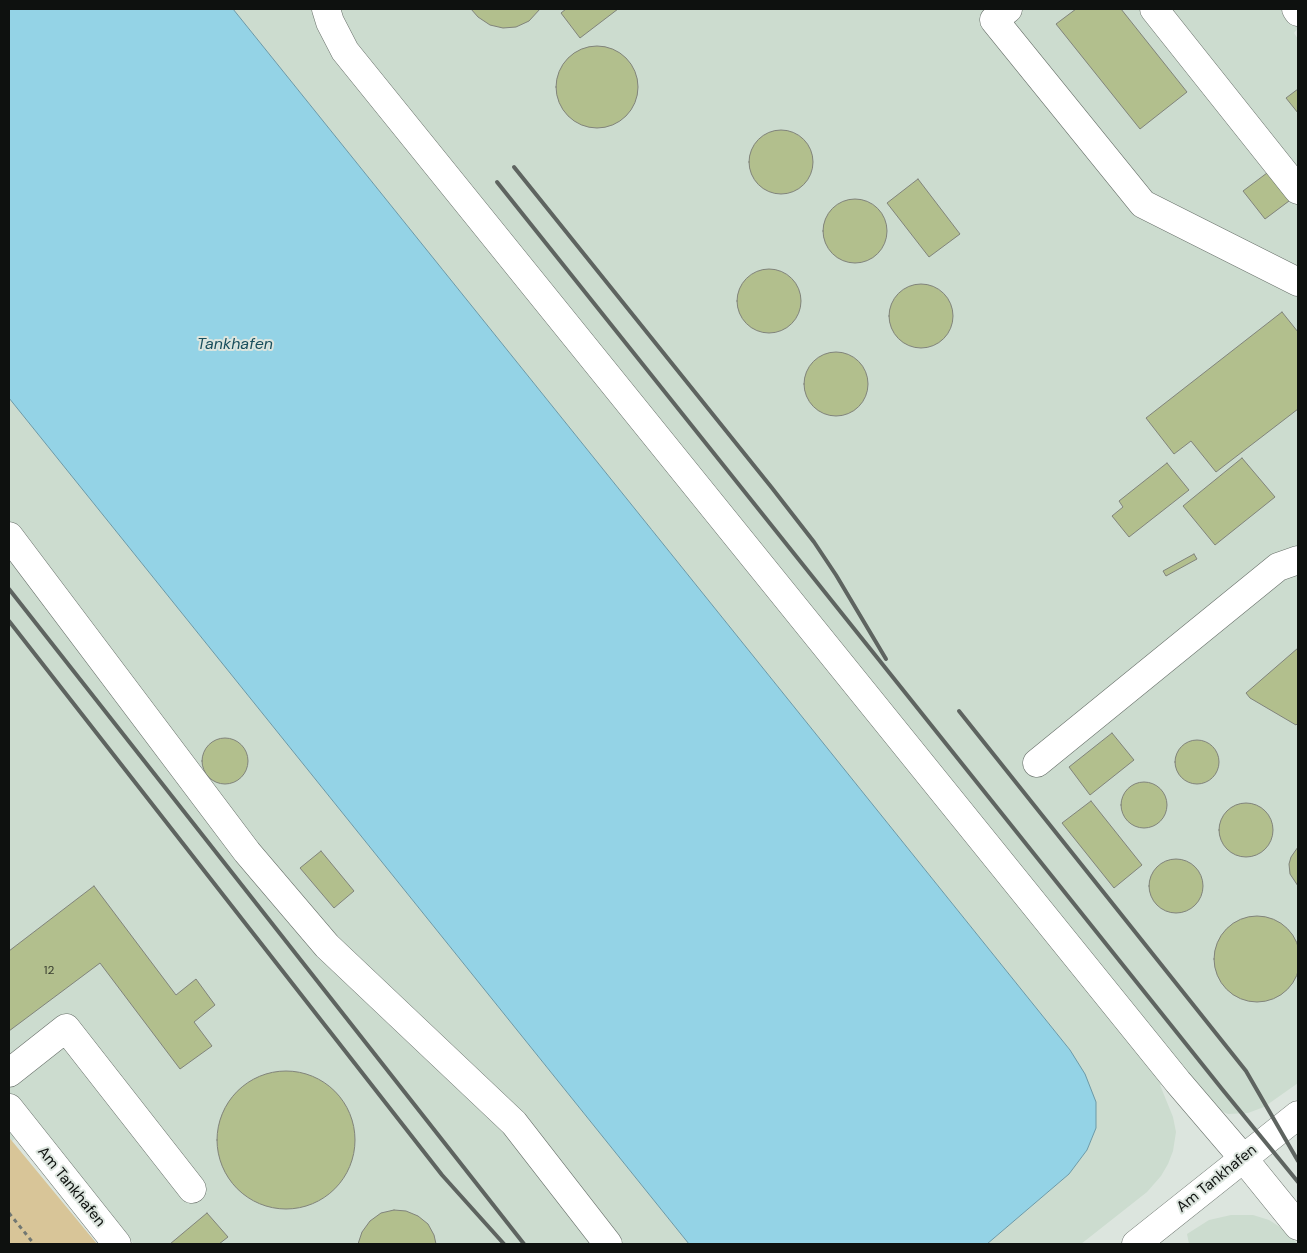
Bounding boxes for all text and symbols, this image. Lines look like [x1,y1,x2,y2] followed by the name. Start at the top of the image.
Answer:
[197,335,273,355] water label: Tankhafen
[44,964,54,978] house number: 12
[1173,1141,1261,1217] street label: Am Tankhafen
[33,1143,109,1231] street label: Am Tankhafen

